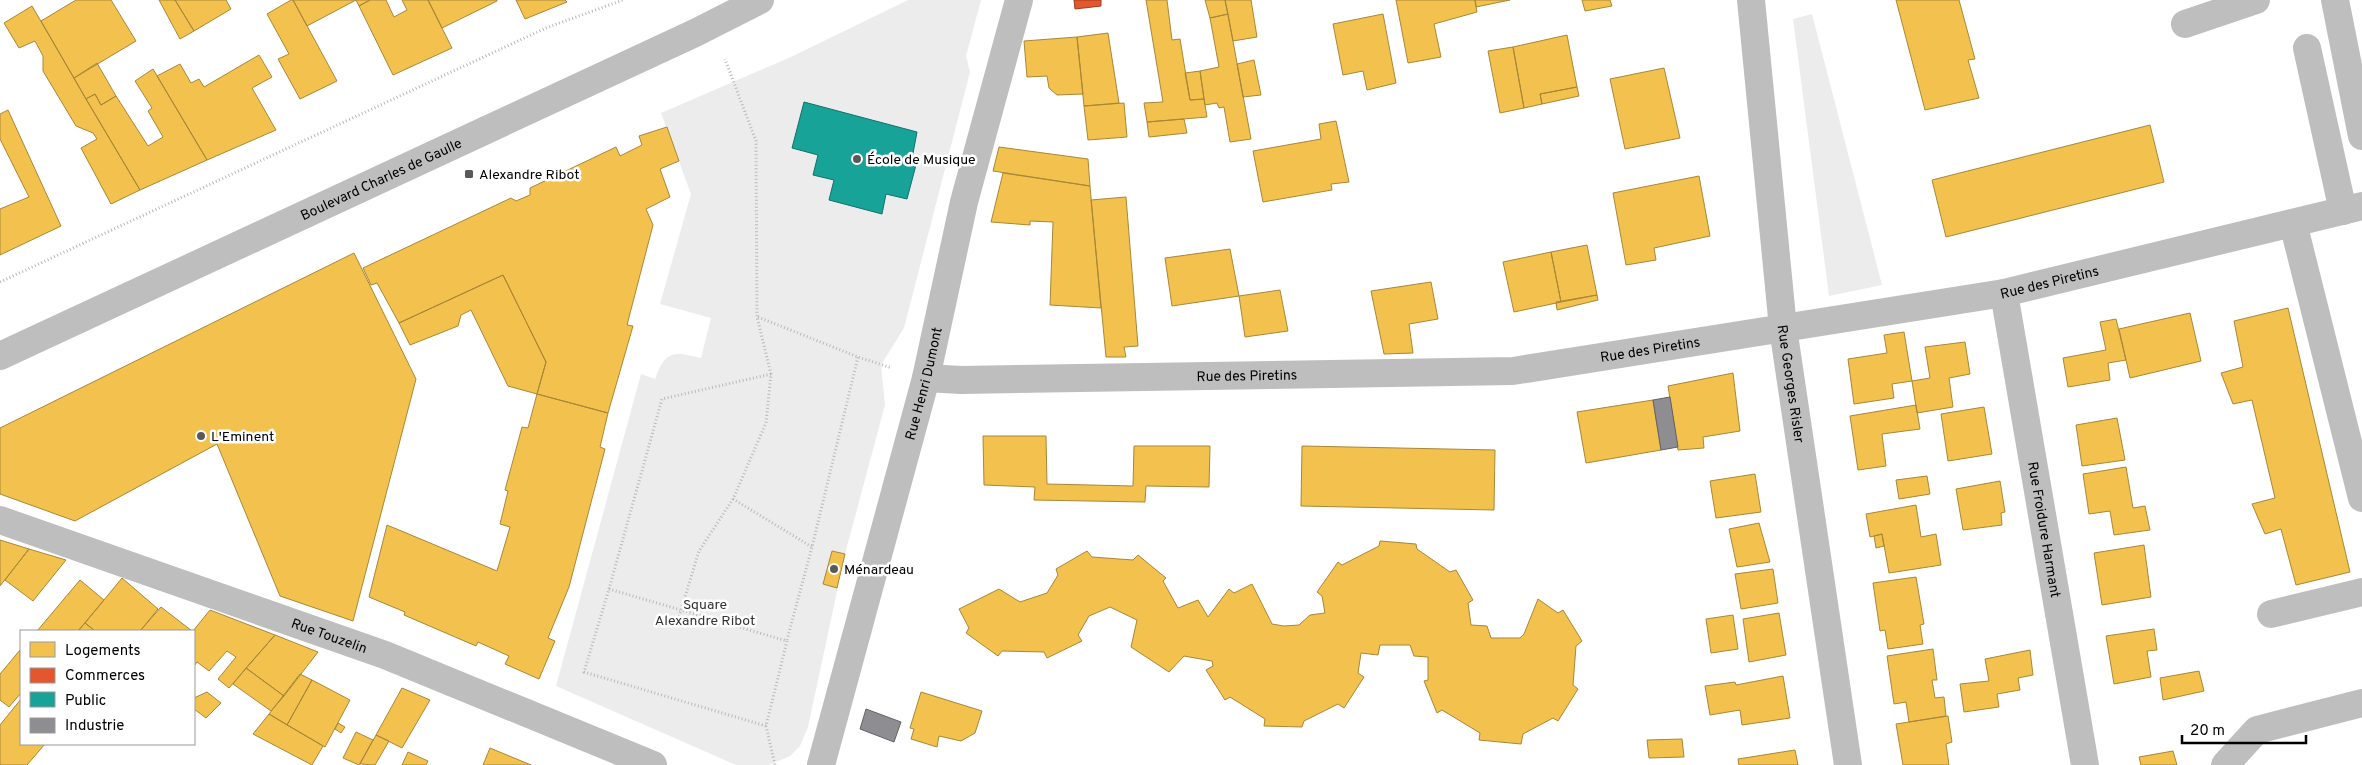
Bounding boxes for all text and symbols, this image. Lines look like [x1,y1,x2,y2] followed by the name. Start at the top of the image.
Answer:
[298,136,465,225] street label: Boulevard Charles de Gaulle
[867,151,976,169] place label: École de Musique
[851,153,863,165] marker: École de Musique
[479,167,580,184] place label: Alexandre Ribot
[463,168,475,180] marker: Alexandre Ribot
[1999,263,2101,304] street label: Rue des Piretins
[1773,324,1807,445] street label: Rue Georges Risler
[902,326,947,442] street label: Rue Henri Dumont
[1599,334,1702,367] street label: Rue des Piretins
[1196,368,1297,386] street label: Rue des Piretins
[211,429,274,446] place label: L'Eminent
[195,430,207,442] marker: L'Eminent
[2023,461,2063,599] street label: Rue Froidure Harmant
[844,562,914,579] place label: Ménardeau
[828,563,840,575] marker: Ménardeau
[655,597,755,630] park label: Square Alexandre Ribot
[289,616,369,658] street label: Rue Touzelin
[20,630,195,745] legend
[65,642,141,661] text: Logements
[65,667,145,686] text: Commerces
[65,692,106,711] text: Public
[2182,712,2306,744] scale bar
[65,717,124,736] text: Industrie
[2190,722,2225,741] text: 20 m

